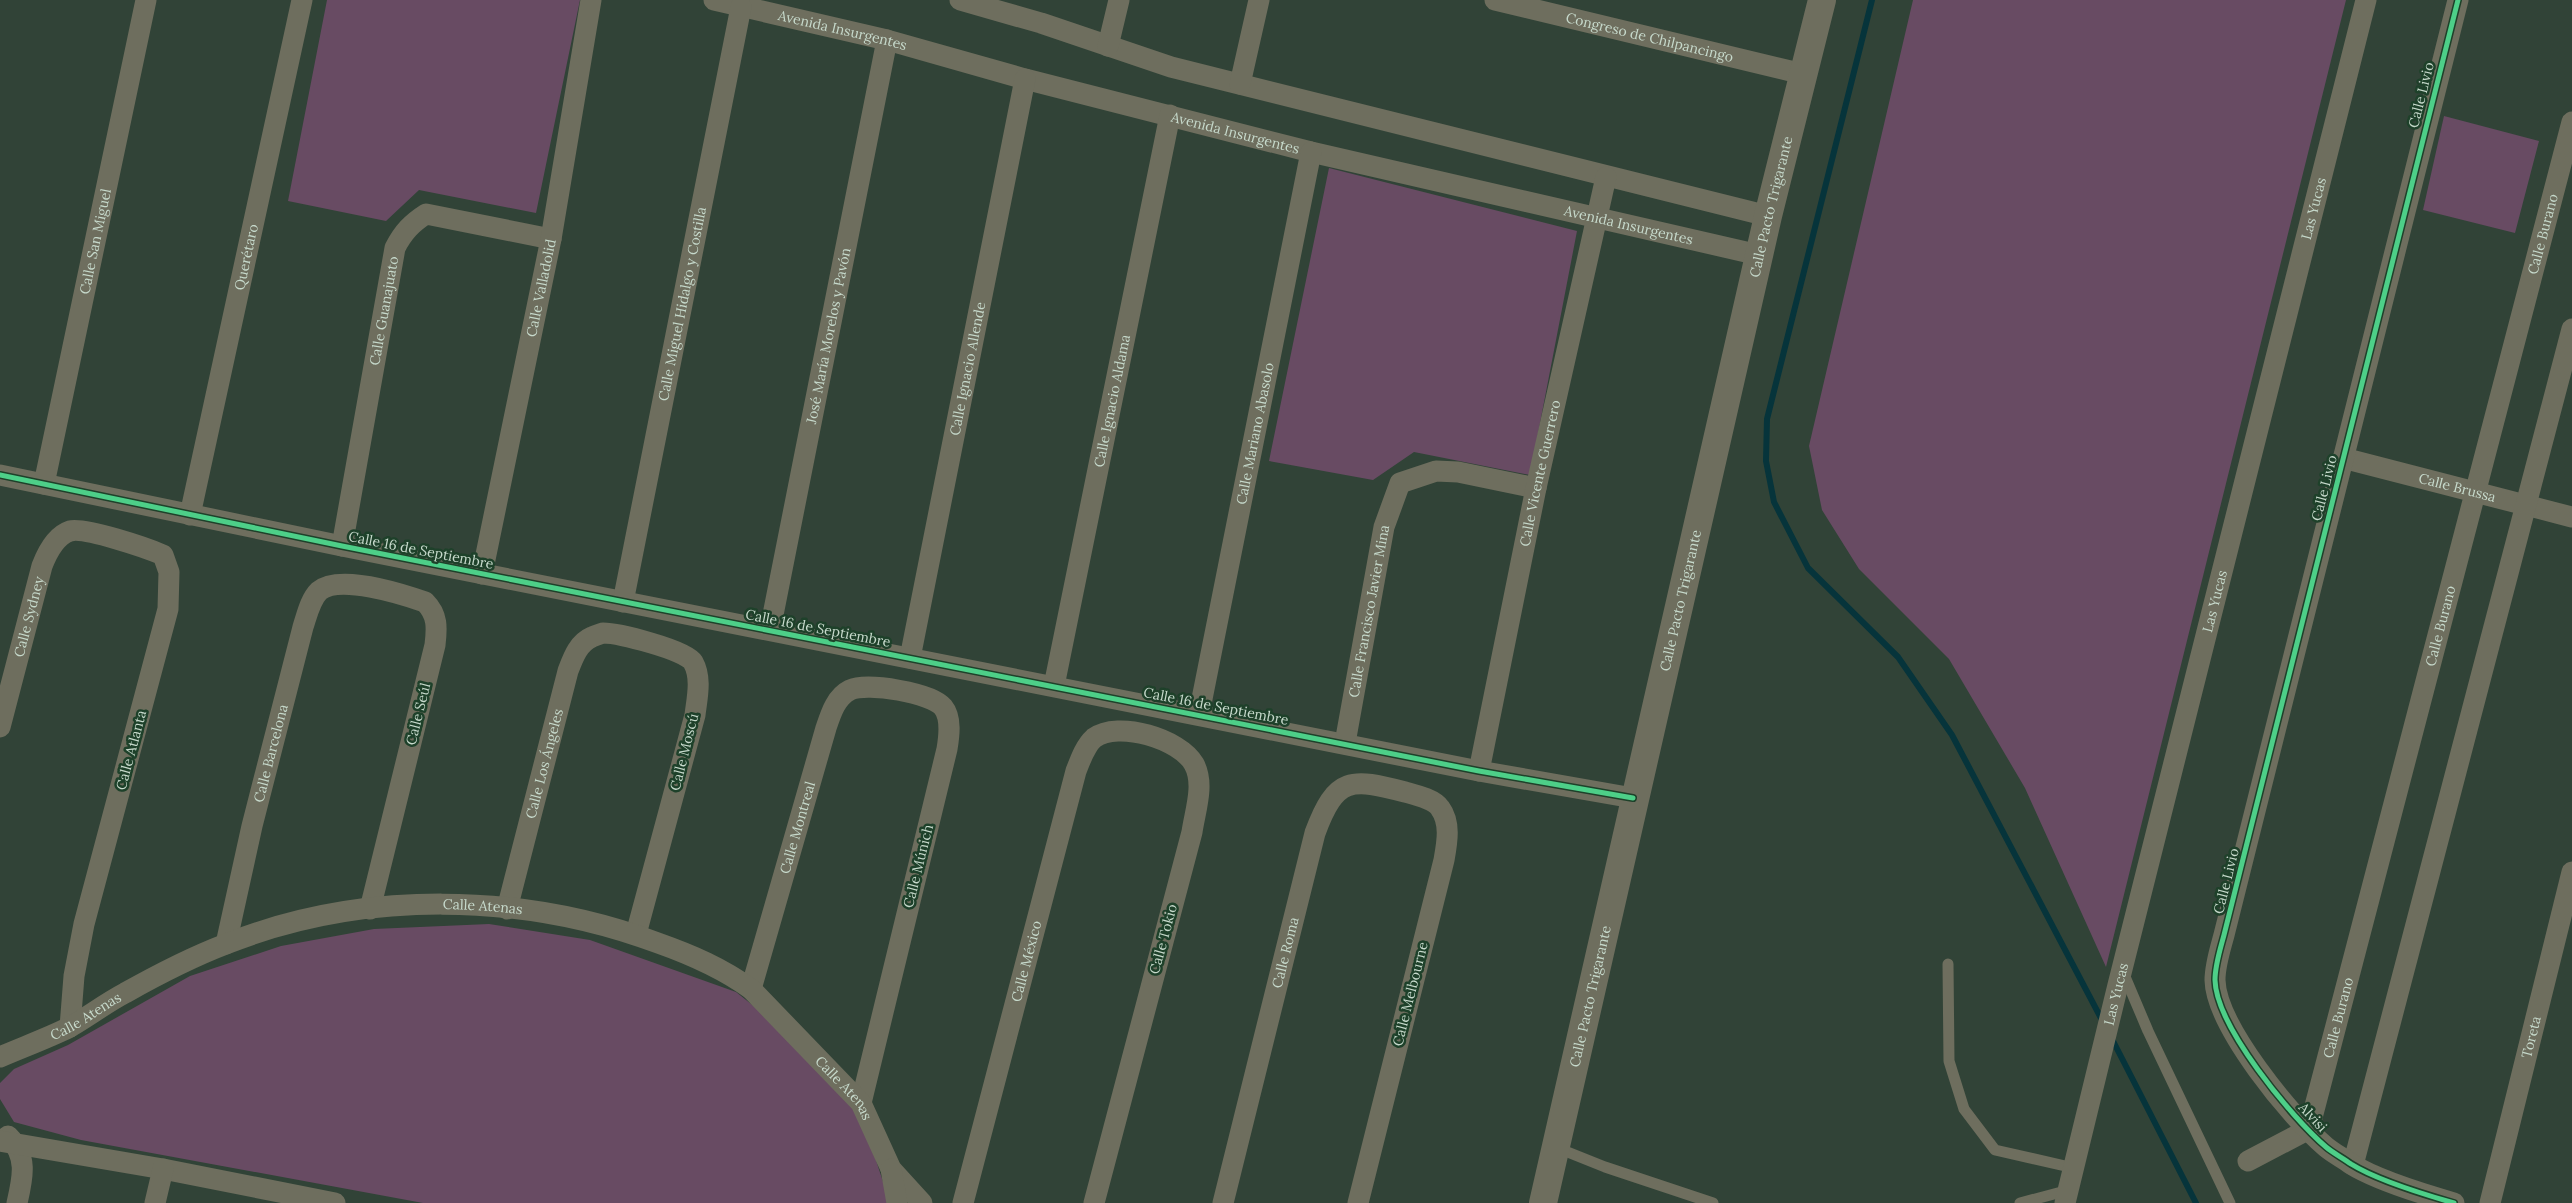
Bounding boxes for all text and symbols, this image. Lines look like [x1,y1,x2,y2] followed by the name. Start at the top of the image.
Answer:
[775,6,909,54] street label: Avenida Insurgentes
[1564,8,1735,66] street label: Congreso de Chilpancingo
[2404,60,2438,130] street label: Calle Livio
[1168,107,1301,158] street label: Avenida Insurgentes
[1745,134,1797,279] street label: Calle Pacto Trigarante
[2297,176,2330,242] street label: Las Yucas
[75,187,115,296] street label: Calle San Miguel
[2524,192,2562,276] street label: Calle Burano
[1561,201,1695,249] street label: Avenida Insurgentes
[654,205,710,402] street label: Calle Miguel Hidalgo y Costilla
[230,222,262,292] street label: Querétaro
[522,237,560,339] street label: Calle Valladolid
[802,246,855,426] street label: José María Morelos y Pavón
[365,255,402,367] street label: Calle Guanajuato
[945,300,990,437] street label: Calle Ignacio Allende
[1090,333,1134,469] street label: Calle Ignacio Aldama
[1232,361,1278,506] street label: Calle Mariano Abasolo
[1515,398,1565,548] street label: Calle Vicente Guerrero
[2307,453,2341,523] street label: Calle Livio
[2417,469,2498,506] street label: Calle Brussa
[1344,523,1393,699] street label: Calle Francisco Javier Mina
[347,527,495,573] street label: Calle 16 de Septiembre
[1656,528,1705,673] street label: Calle Pacto Trigarante
[2198,568,2231,634] street label: Las Yucas
[10,574,48,659] street label: Calle Sydney
[2421,584,2460,668] street label: Calle Burano
[744,605,892,651] street label: Calle 16 de Septiembre
[402,681,434,747] street label: Calle Seúl
[1142,683,1290,729] street label: Calle 16 de Septiembre
[249,702,292,804] street label: Calle Barcelona
[522,707,567,821] street label: Calle Los Ángeles
[112,708,150,792] street label: Calle Atlanta
[666,711,702,793] street label: Calle Moscú
[776,779,819,876] street label: Calle Montreal
[899,822,937,910] street label: Calle Múnich
[2209,846,2243,916] street label: Calle Livio
[443,895,524,918] street label: Calle Atenas
[1145,902,1181,976] street label: Calle Tokio
[1268,915,1303,990] street label: Calle Roma
[1007,919,1045,1004] street label: Calle México
[1565,923,1615,1069] street label: Calle Pacto Trigarante
[1388,940,1432,1048] street label: Calle Melbourne
[2100,961,2132,1027] street label: Las Yucas
[2319,975,2357,1060] street label: Calle Burano
[47,988,124,1044] street label: Calle Atenas
[2517,1014,2545,1060] street label: Toreta
[811,1052,876,1123] street label: Calle Atenas
[2294,1098,2331,1136] street label: Alvisi

